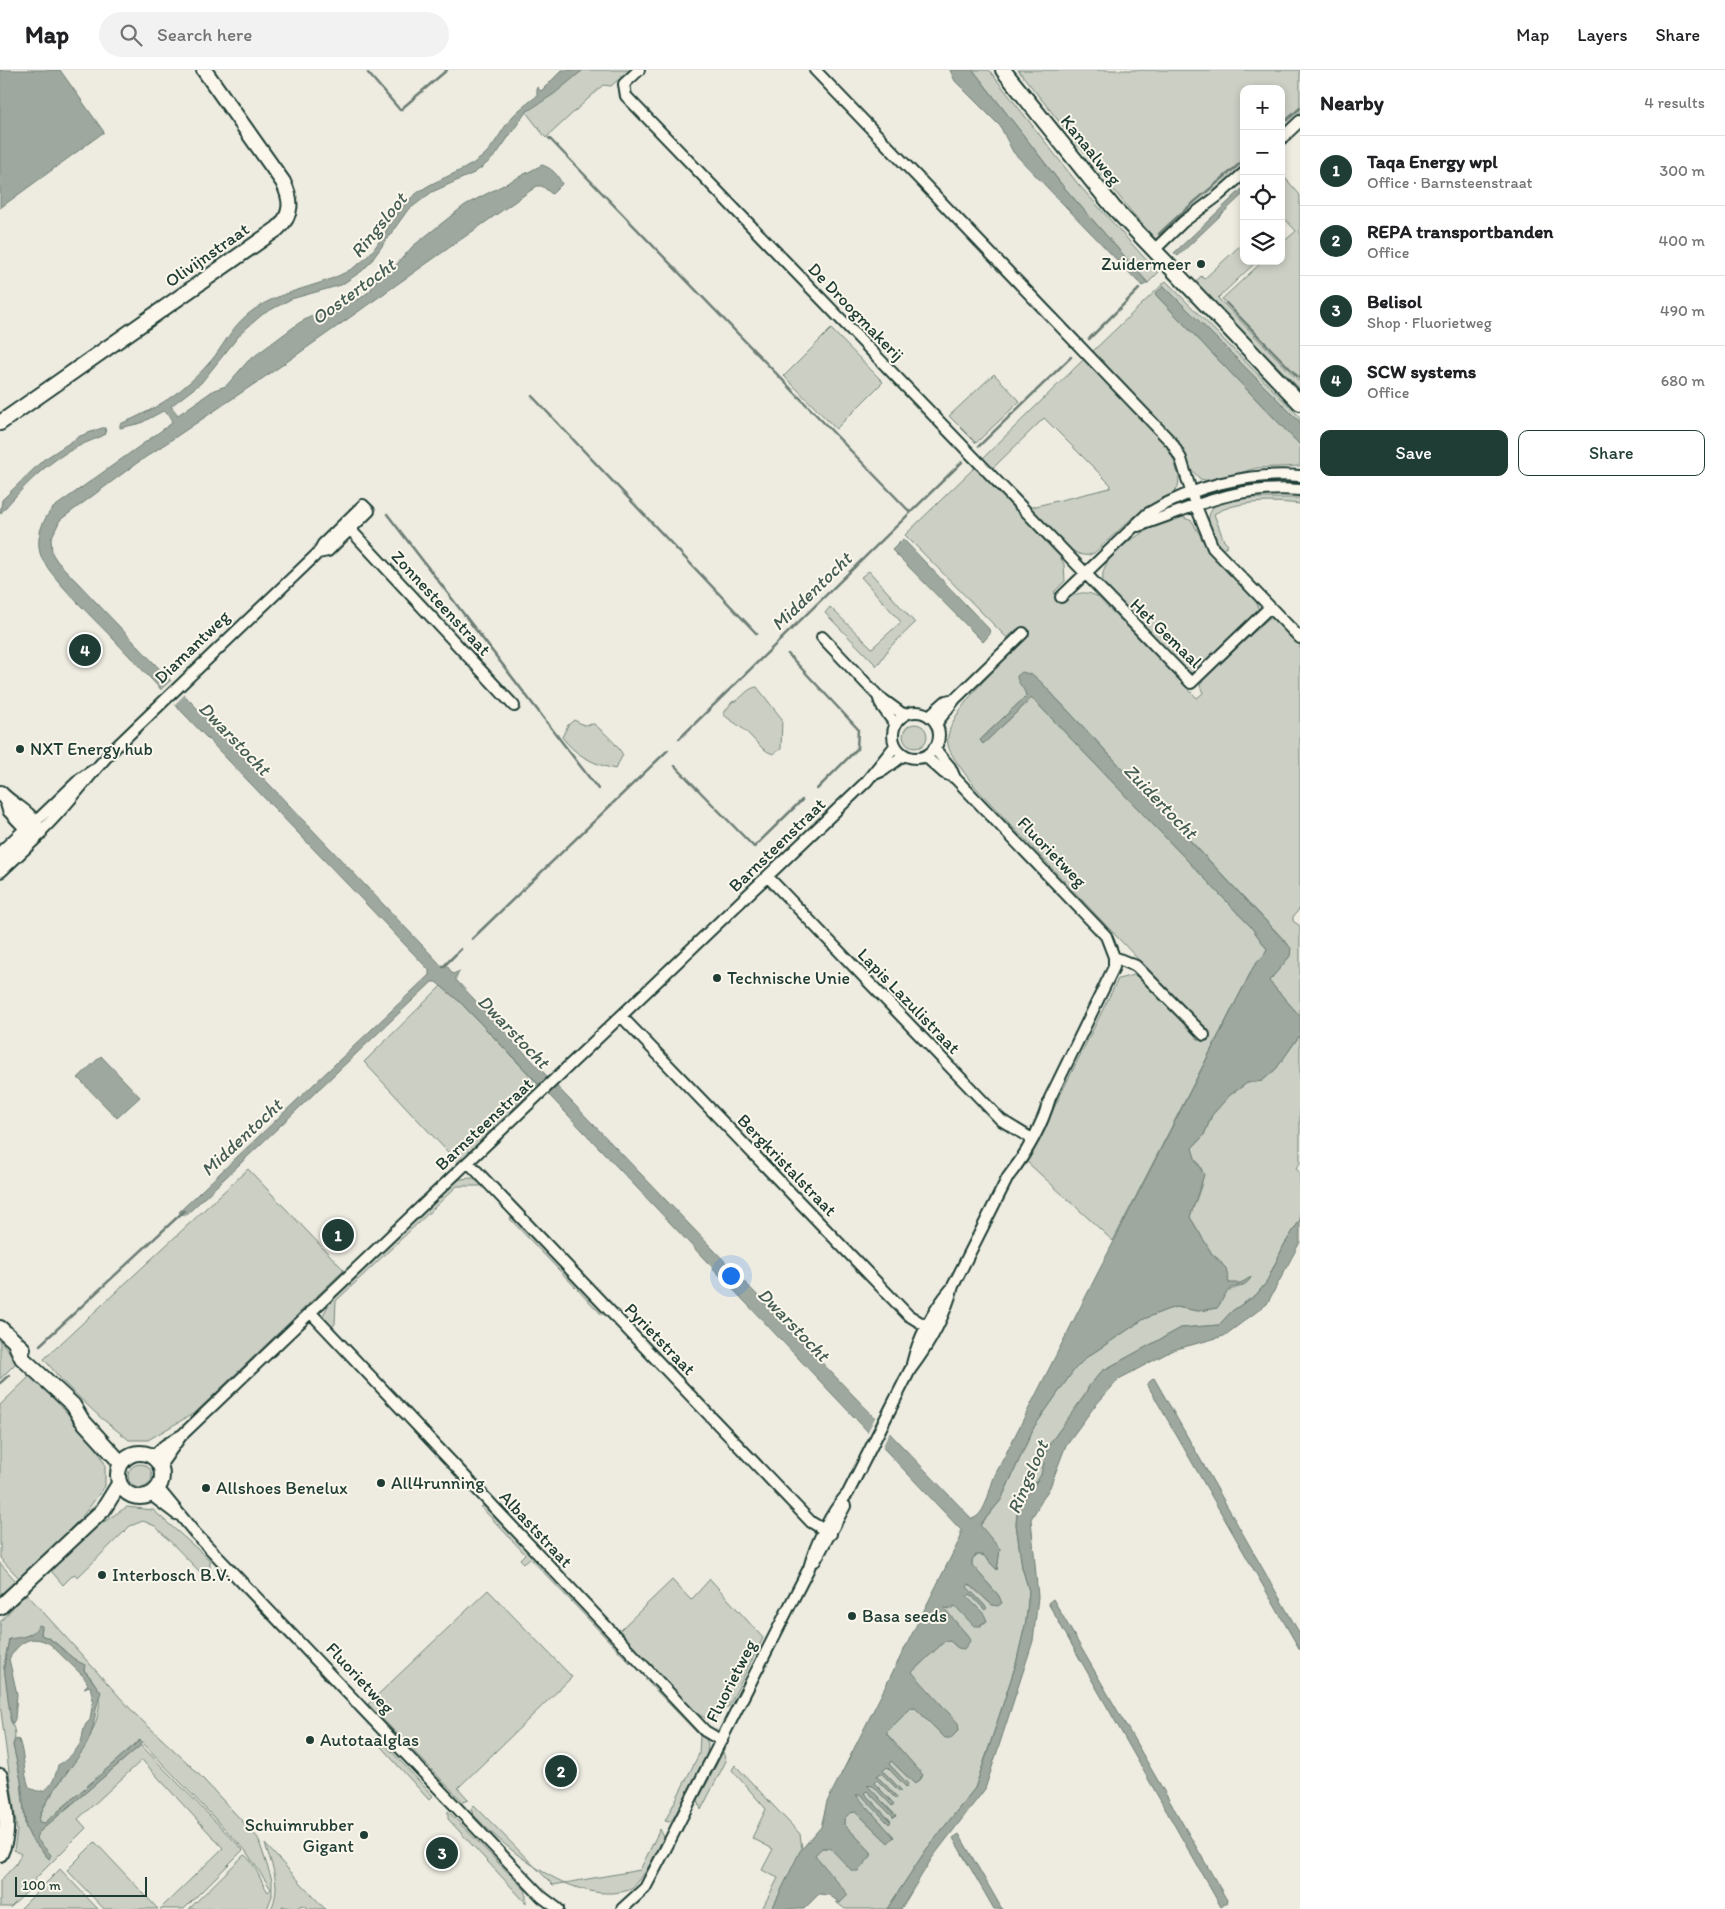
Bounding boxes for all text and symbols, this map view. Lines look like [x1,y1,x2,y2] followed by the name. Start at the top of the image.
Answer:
[99,12,449,57] search box
[25,20,69,49] text: Map
[117,21,145,49] icon: search
[157,23,252,46] text: Search here
[1516,24,1549,46] text: Map
[1577,24,1627,46] text: Layers
[1655,24,1700,46] text: Share
[1240,85,1285,265] map controls
[1240,85,1285,130] button: +
[1320,90,1384,115] text: Nearby
[1644,93,1705,112] text: 4 results
[1056,110,1127,190] street label: Kanaalweg
[1240,130,1285,175] button: −
[1367,150,1498,173] text: Taqa Energy wpl
[1332,161,1340,180] text: 1
[1660,161,1705,180] text: 300 m
[1367,173,1533,192] text: Office · Barnsteenstraat
[1240,175,1285,220] button: locate
[345,187,413,263] water label: Ringsloot
[161,218,254,292] street label: Olivijnstraat
[1240,220,1285,265] button: layers
[1367,220,1554,243] text: REPA transportbanden
[1332,231,1340,250] text: 2
[1659,231,1705,250] text: 400 m
[1367,243,1409,262] text: Office
[307,252,401,330] water label: Oostertocht
[1101,253,1192,275] place label: Zuidermeer
[803,258,909,366] street label: De Droogmakerij
[1195,258,1207,270] marker: Zuidermeer
[1367,290,1422,313] text: Belisol
[1332,301,1340,320] text: 3
[1660,301,1705,320] text: 490 m
[1367,313,1492,332] text: Shop · Fluorietweg
[1367,360,1476,383] text: SCW systems
[1331,371,1341,390] text: 4
[1661,371,1705,390] text: 680 m
[1367,383,1409,402] text: Office
[1320,430,1508,476] button: Save
[1518,430,1705,476] button: Share
[387,546,496,660] street label: Zonnesteenstraat
[766,546,858,635] water label: Middentocht
[1126,593,1206,673] street label: Het Gemaal
[150,605,235,688] street label: Diamantweg
[69,631,101,669] pin: 4
[194,697,277,781] water label: Dwarstocht
[30,738,153,760] place label: NXT Energy hub
[14,743,26,755] marker: NXT Energy hub
[1119,759,1203,845] water label: Zuidertocht
[724,793,830,897] street label: Barnsteenstraat
[1013,812,1092,893] street label: Fluorietweg
[853,944,965,1059] street label: Lapis Lazulistraat
[727,967,850,989] place label: Technische Unie
[711,972,723,984] marker: Technische Unie
[473,990,556,1074] water label: Dwarstocht
[430,1073,538,1175] street label: Barnsteenstraat
[196,1093,288,1181] water label: Middentocht
[733,1109,842,1221] street label: Bergkristalstraat
[322,1216,354,1254] pin: 1
[718,1263,744,1289] your location
[753,1283,836,1367] water label: Dwarstocht
[620,1298,700,1380] street label: Pyrietstraat
[1002,1435,1054,1517] water label: Ringsloot
[391,1472,485,1494] place label: All4running
[216,1477,348,1499] place label: Allshoes Benelux
[375,1477,387,1489] marker: All4running
[200,1482,212,1494] marker: Allshoes Benelux
[495,1486,577,1572] street label: Albaststraat
[112,1564,231,1586] place label: Interbosch B.V.
[96,1569,108,1581] marker: Interbosch B.V.
[862,1605,947,1627] place label: Basa seeds
[846,1610,858,1622] marker: Basa seeds
[701,1635,762,1726] street label: Fluorietweg
[321,1638,399,1719] street label: Fluorietweg
[320,1729,419,1751] place label: Autotaalglas
[304,1734,316,1746] marker: Autotaalglas
[545,1752,577,1790] pin: 2
[245,1814,355,1857] place label: Schuimrubber Gigant
[358,1829,370,1841] marker: Schuimrubber Gigant
[426,1834,458,1872] pin: 3
[15,1874,148,1897] scale bar
[22,1877,61,1894] text: 100 m

